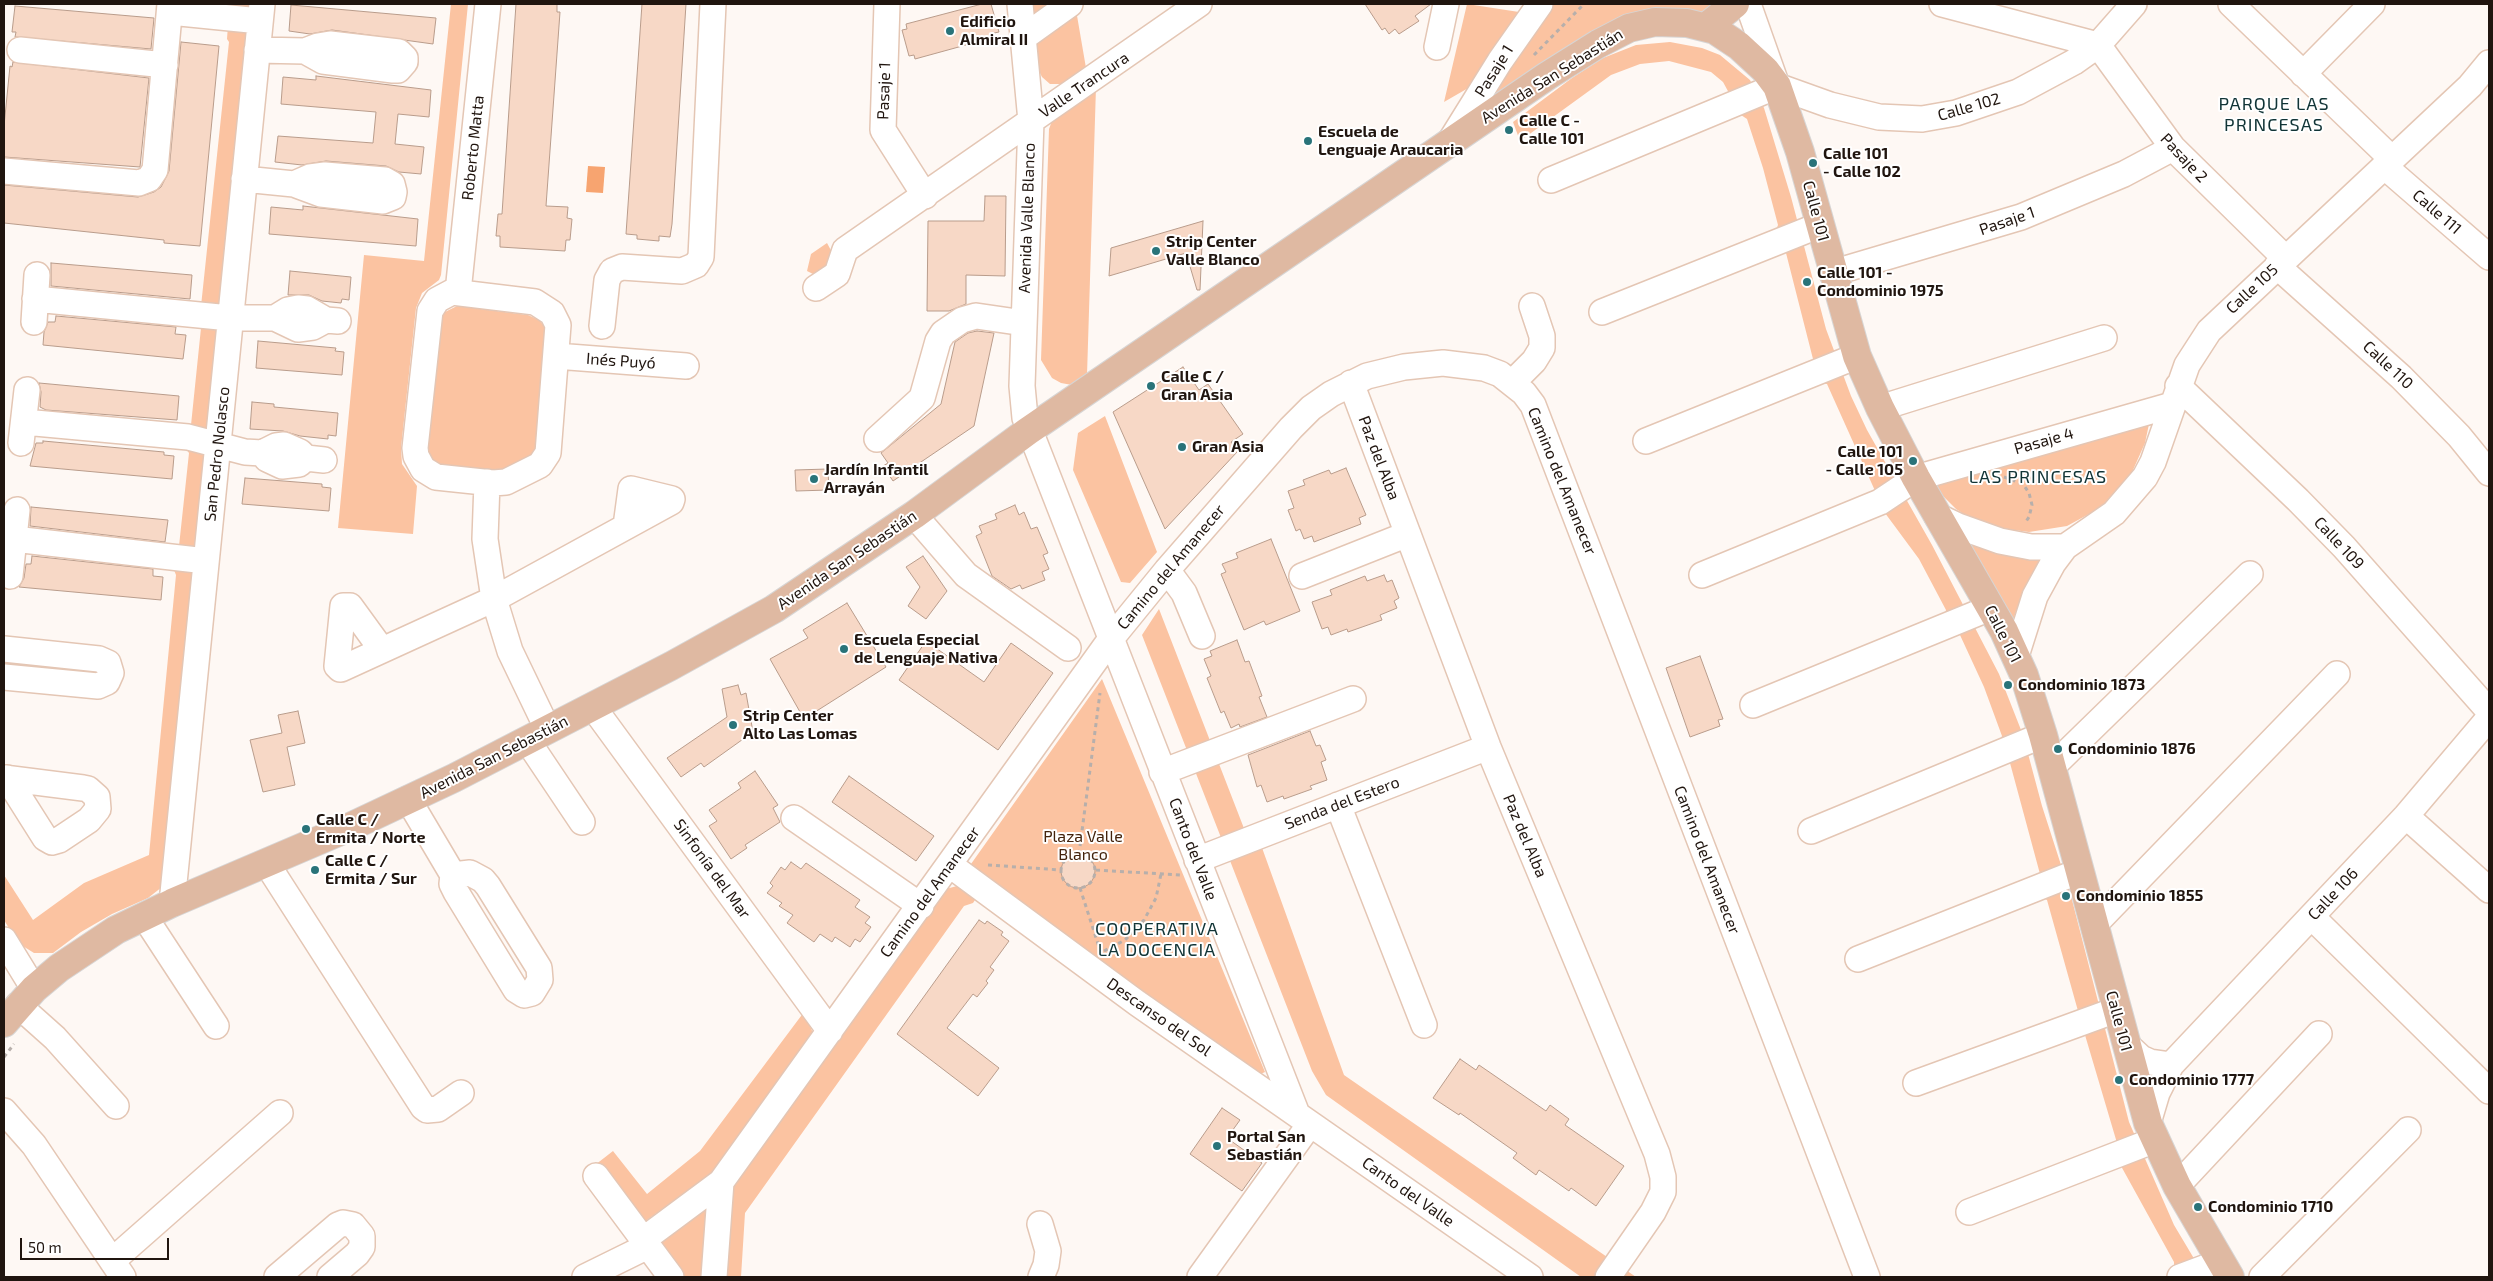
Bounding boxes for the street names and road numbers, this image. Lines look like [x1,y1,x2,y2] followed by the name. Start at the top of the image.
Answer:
[1477,24,1627,128] street label: Avenida San Sebastián
[1471,41,1517,101] street label: Pasaje 1
[1035,48,1133,122] street label: Valle Trancura
[873,62,895,120] street label: Pasaje 1
[1935,89,2003,125] street label: Calle 102
[458,95,488,201] street label: Roberto Matta
[2156,129,2212,187] street label: Pasaje 2
[1015,142,1039,294] street label: Avenida Valle Blanco
[1799,179,1833,243] street label: Calle 101
[2409,186,2465,238] street label: Calle 111
[1977,203,2037,239] street label: Pasaje 1
[2222,260,2282,318] street label: Calle 105
[2359,337,2417,393] street label: Calle 110
[586,349,656,373] street label: Inés Puyó
[200,386,234,522] street label: San Pedro Nolasco
[1524,404,1600,558] street label: Camino del Amanecer
[1354,413,1404,503] street label: Paz del Alba
[2012,423,2076,459] street label: Pasaje 4
[1113,501,1229,633] street label: Camino del Amanecer
[774,506,920,614] street label: Avenida San Sebastián
[2310,513,2368,573] street label: Calle 109
[1980,602,2026,666] street label: Calle 101
[417,711,571,803] street label: Avenida San Sebastián
[1282,772,1402,834] street label: Senda del Estero
[1670,783,1744,937] street label: Camino del Amanecer
[1499,791,1551,881] street label: Paz del Alba
[1165,795,1221,903] street label: Canto del Valle
[669,816,755,922] street label: Sinfonía del Mar
[876,823,984,961] street label: Camino del Amanecer
[2304,864,2362,924] street label: Calle 106
[1103,974,1215,1060] street label: Descanso del Sol
[2102,989,2136,1053] street label: Calle 101
[1358,1153,1458,1231] street label: Canto del Valle

